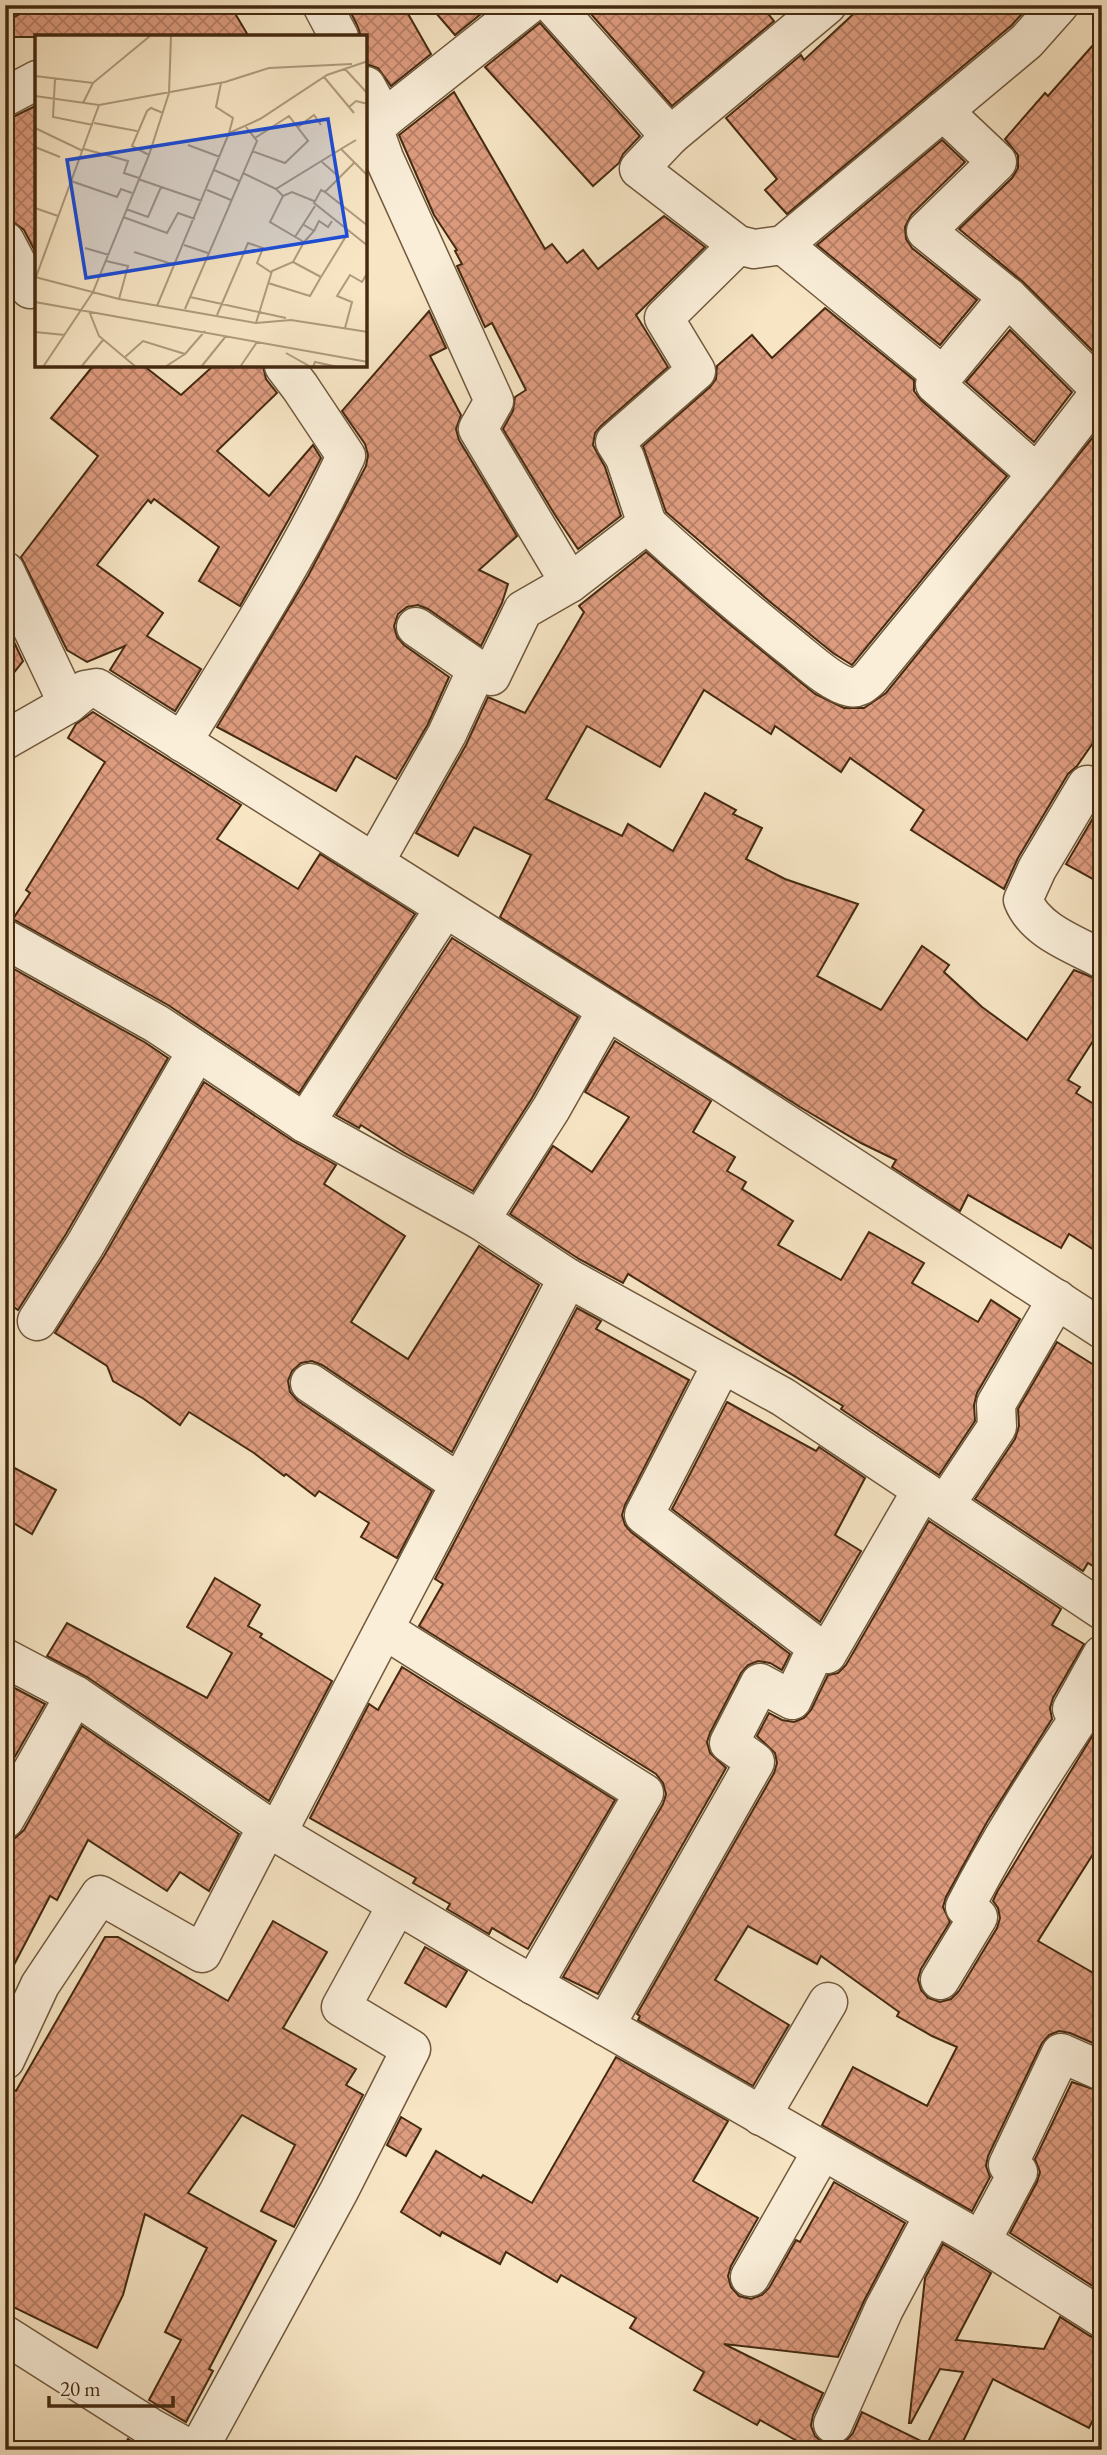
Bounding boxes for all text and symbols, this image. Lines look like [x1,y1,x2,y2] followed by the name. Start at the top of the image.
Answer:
[35,35,368,368] inset map
[49,2364,173,2408] scale bar
[60,2375,101,2402] text: 20 m

